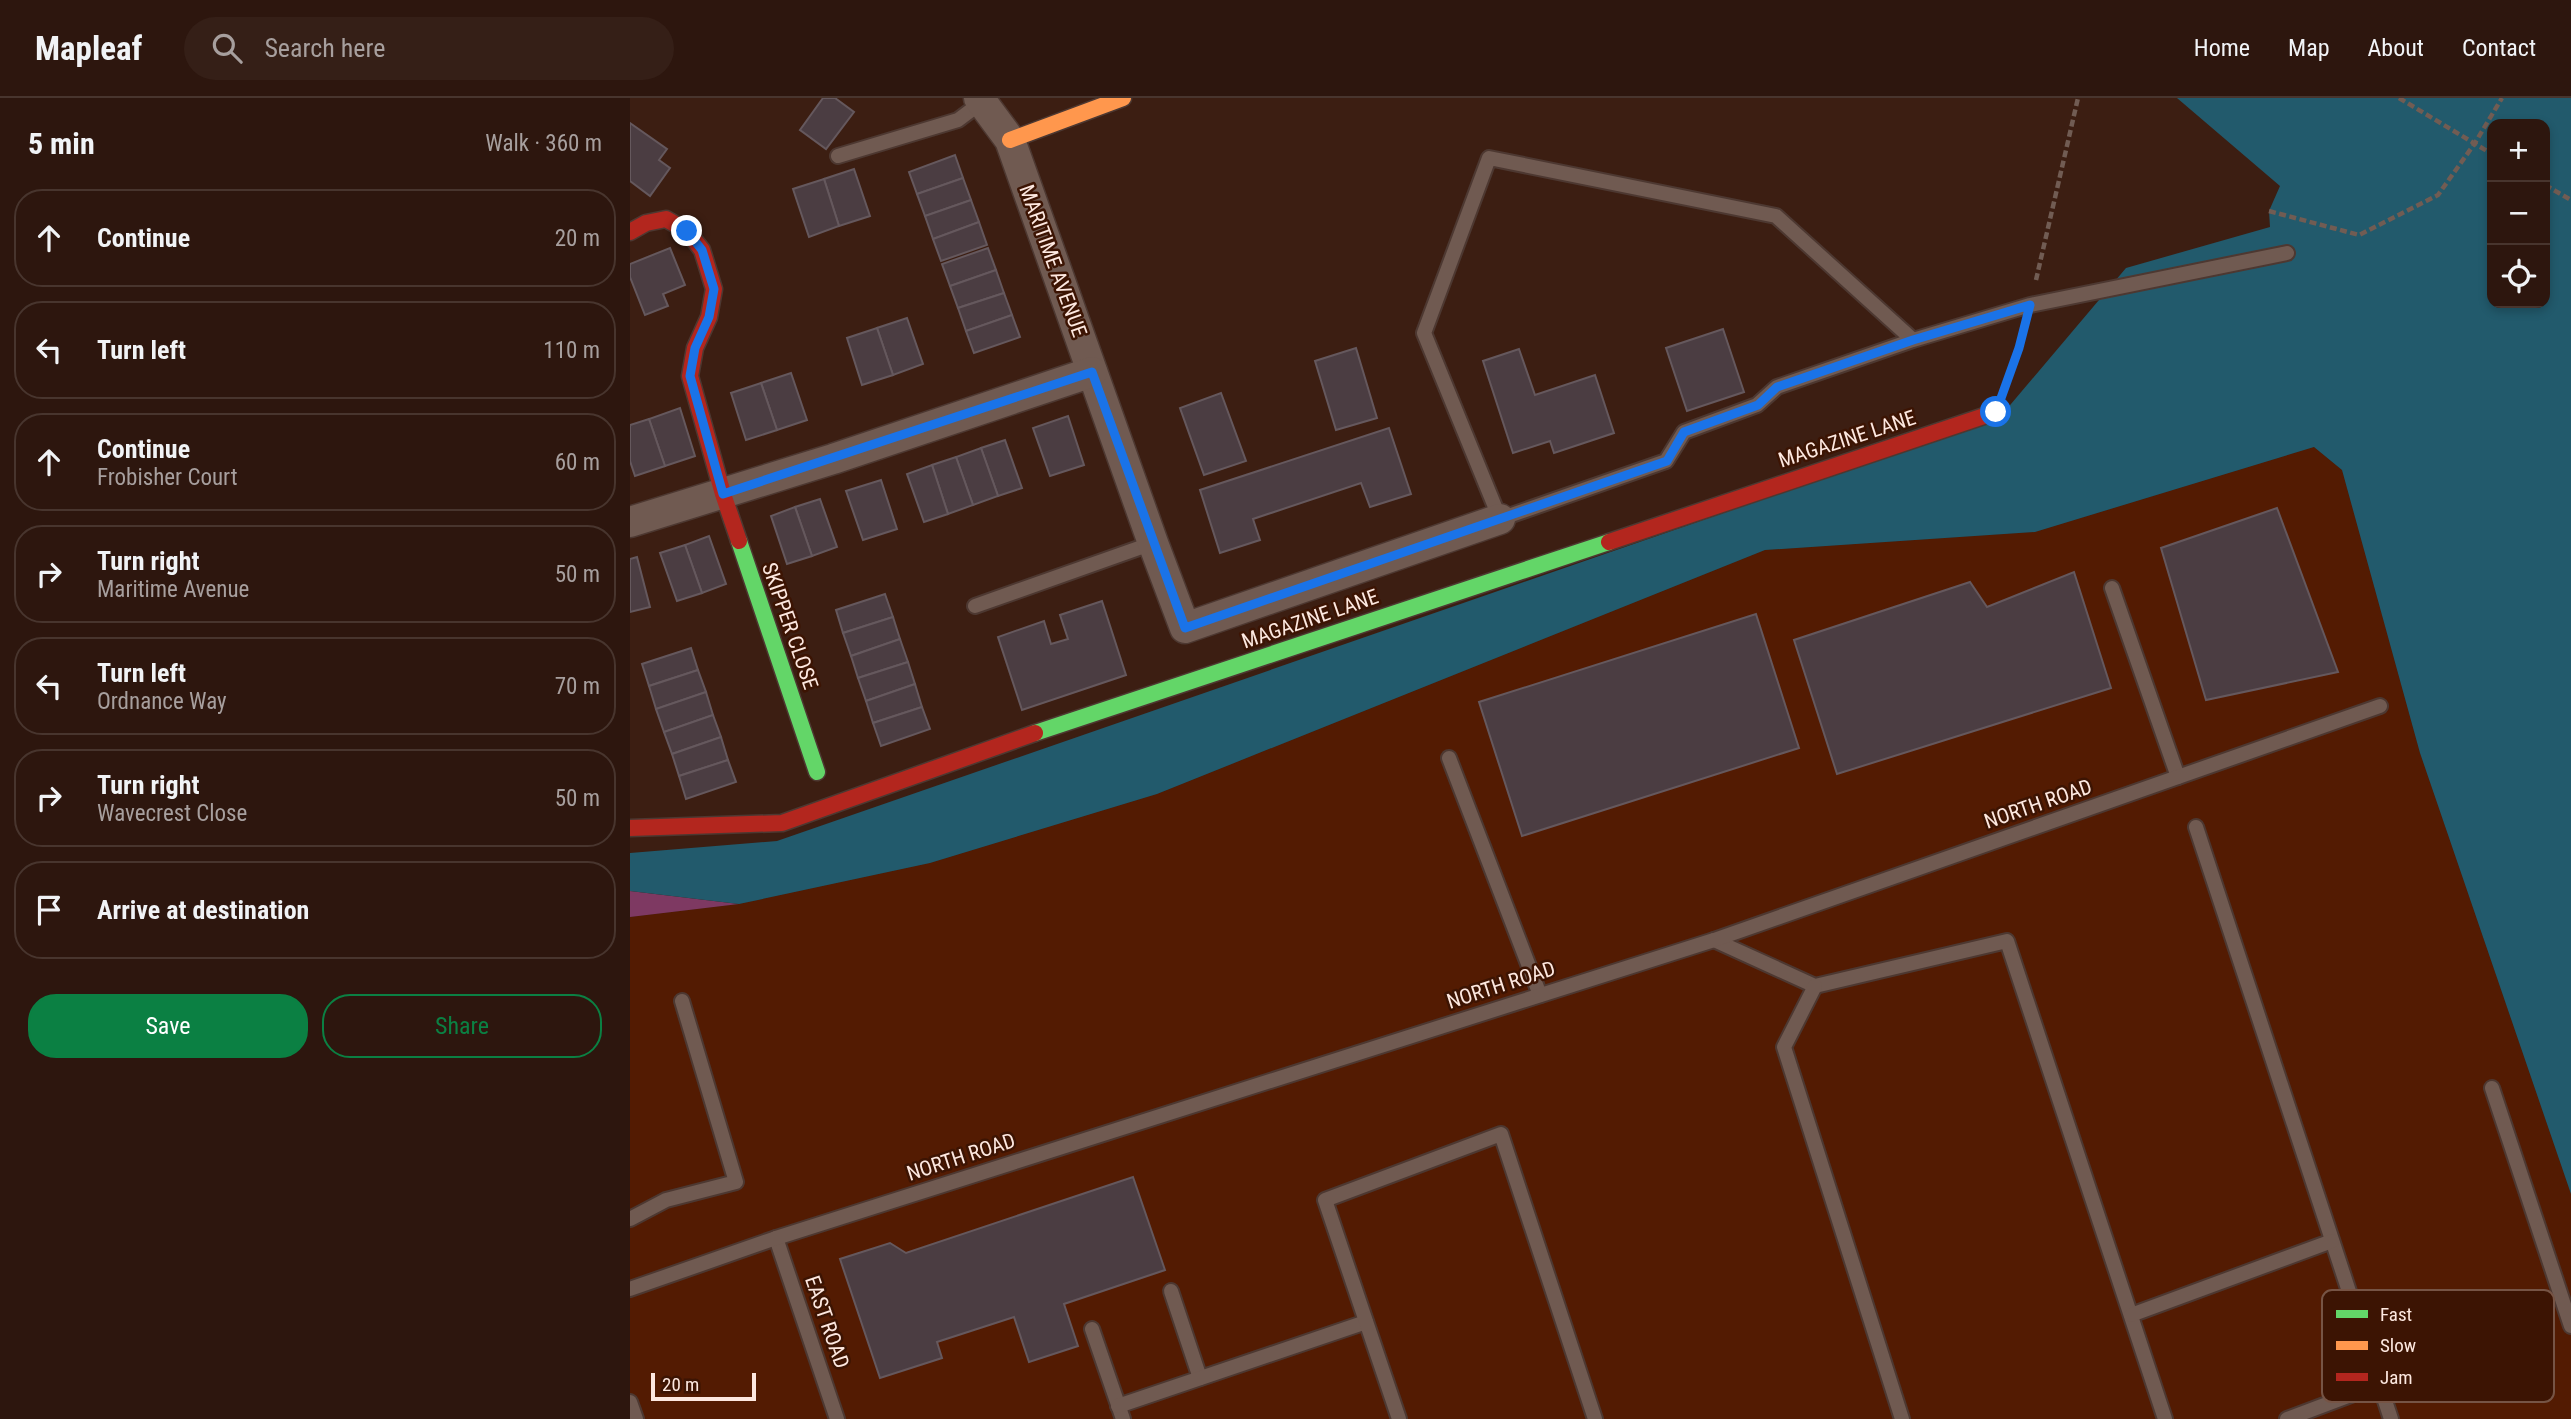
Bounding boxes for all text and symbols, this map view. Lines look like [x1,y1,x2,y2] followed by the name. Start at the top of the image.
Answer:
[184,17,674,80] search box
[35,29,142,68] text: Mapleaf
[208,29,246,67] icon: search
[264,33,385,63] text: Search here
[2194,34,2250,62] text: Home
[2288,34,2330,62] text: Map
[2368,34,2424,62] text: About
[2462,34,2536,62] text: Contact
[2487,119,2550,308] map controls
[2487,119,2550,182] button: +
[28,126,95,161] text: 5 min
[485,130,602,157] text: Walk · 360 m
[1014,182,1092,340] street label: MARITIME AVENUE
[2487,182,2550,245] button: −
[671,215,702,246] route end
[30,219,68,257] icon: ahead
[97,223,190,253] text: Continue
[555,225,600,252] text: 20 m
[2487,245,2550,308] button: locate
[30,331,68,369] icon: left
[97,335,186,365] text: Turn left
[543,337,600,364] text: 110 m
[1980,396,2011,427] route start
[1775,406,1919,472] street label: MAGAZINE LANE
[97,434,190,464] text: Continue
[30,443,68,481] icon: ahead
[555,449,600,476] text: 60 m
[97,464,237,491] text: Frobisher Court
[97,546,199,576] text: Turn right
[30,555,68,593] icon: right
[757,559,823,693] street label: SKIPPER CLOSE
[555,561,600,588] text: 50 m
[97,576,249,603] text: Maritime Avenue
[1239,584,1381,654] street label: MAGAZINE LANE
[97,658,186,688] text: Turn left
[30,667,68,705] icon: left
[555,673,600,700] text: 70 m
[97,688,227,715] text: Ordnance Way
[97,770,199,800] text: Turn right
[1981,774,2095,834] street label: NORTH ROAD
[30,779,68,817] icon: right
[555,785,600,812] text: 50 m
[97,800,247,827] text: Wavecrest Close
[30,891,68,929] icon: arrive
[97,895,309,925] text: Arrive at destination
[1444,956,1558,1014] street label: NORTH ROAD
[28,994,308,1058] button: Save
[322,994,602,1058] button: Share
[904,1128,1018,1186] street label: NORTH ROAD
[800,1273,854,1371] street label: EAST ROAD
[2322,1290,2554,1402] legend
[2380,1303,2412,1326] text: Fast
[2380,1334,2416,1357] text: Slow
[2380,1366,2413,1389] text: Jam
[651,1370,756,1402] scale bar
[662,1373,699,1396] text: 20 m

